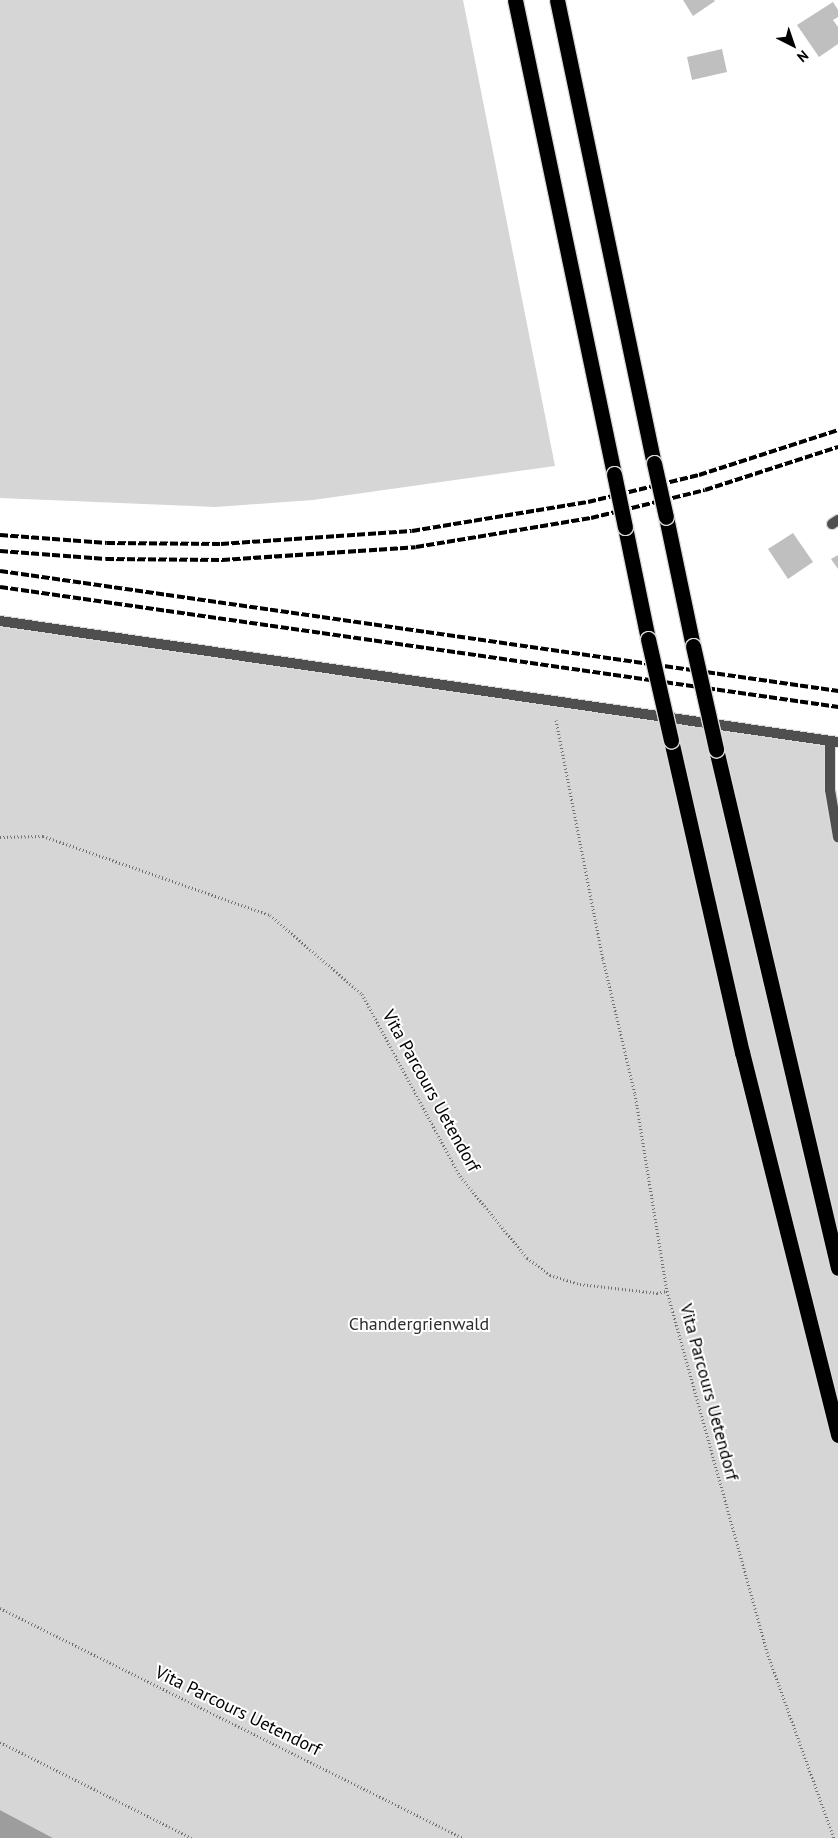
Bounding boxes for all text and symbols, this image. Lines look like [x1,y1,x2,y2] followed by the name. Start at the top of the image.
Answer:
[768,20,818,70] north arrow
[793,47,812,66] text: N
[377,1006,485,1176] street label: Vita Parcours Uetendorf
[675,1301,743,1483] street label: Vita Parcours Uetendorf
[349,1313,489,1335] park label: Chandergrienwald
[152,1661,324,1761] street label: Vita Parcours Uetendorf

